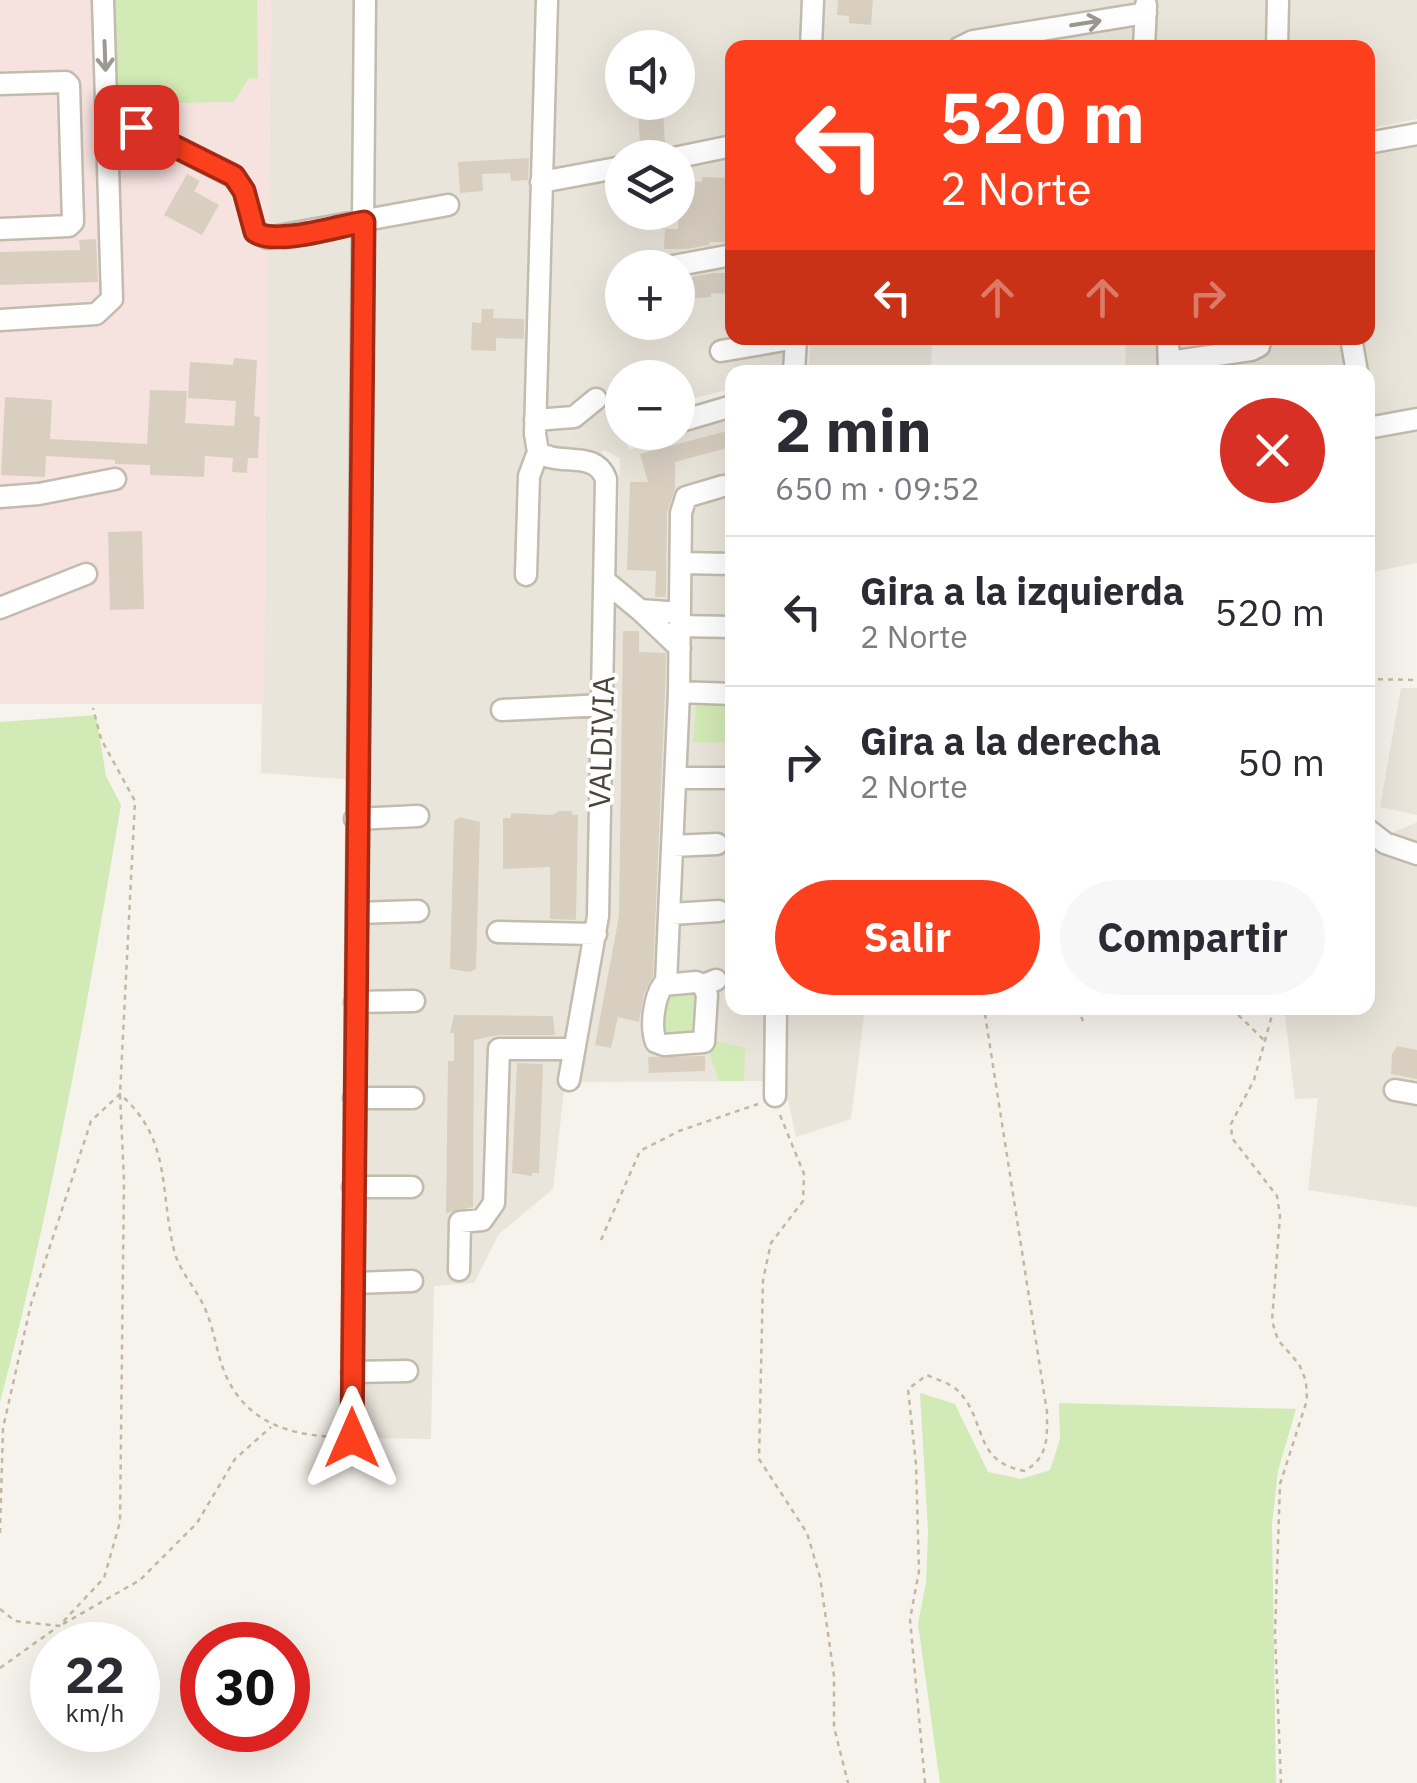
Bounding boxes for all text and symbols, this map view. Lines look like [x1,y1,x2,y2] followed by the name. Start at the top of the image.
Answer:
[1069,13,1102,31] one-way arrow
[605,30,695,450] map controls
[605,30,695,120] button: sound
[96,40,115,72] one-way arrow
[940,71,1145,162] text: 520 m
[775,80,905,210] icon: left
[94,85,179,170] pin
[109,100,164,155] icon: arrive
[605,140,695,230] button: layers
[940,159,1092,217] text: 2 Norte
[605,250,695,340] button: +
[865,270,920,325] icon: left
[970,270,1025,325] icon: ahead
[1075,270,1130,325] icon: ahead
[1180,270,1235,325] icon: right
[605,360,695,450] button: −
[775,390,932,469] text: 2 min
[1220,398,1325,503] button: close
[775,467,980,509] text: 650 m · 09:52
[860,566,1184,615] text: Gira a la izquierda
[775,584,830,639] icon: left
[1214,587,1325,636] text: 520 m
[860,615,968,657] text: 2 Norte
[579,675,622,809] street label: VALDIVIA
[860,716,1161,765] text: Gira a la derecha
[775,734,830,789] icon: right
[1237,737,1325,786] text: 50 m
[860,765,968,807] text: 2 Norte
[775,880,1040,995] button: Salir
[1060,880,1325,995] button: Compartir
[300,1386,404,1490] position arrow
[180,1622,310,1752] speed limit sign: 30
[65,1642,125,1707] text: 22
[66,1696,124,1729] text: km/h

